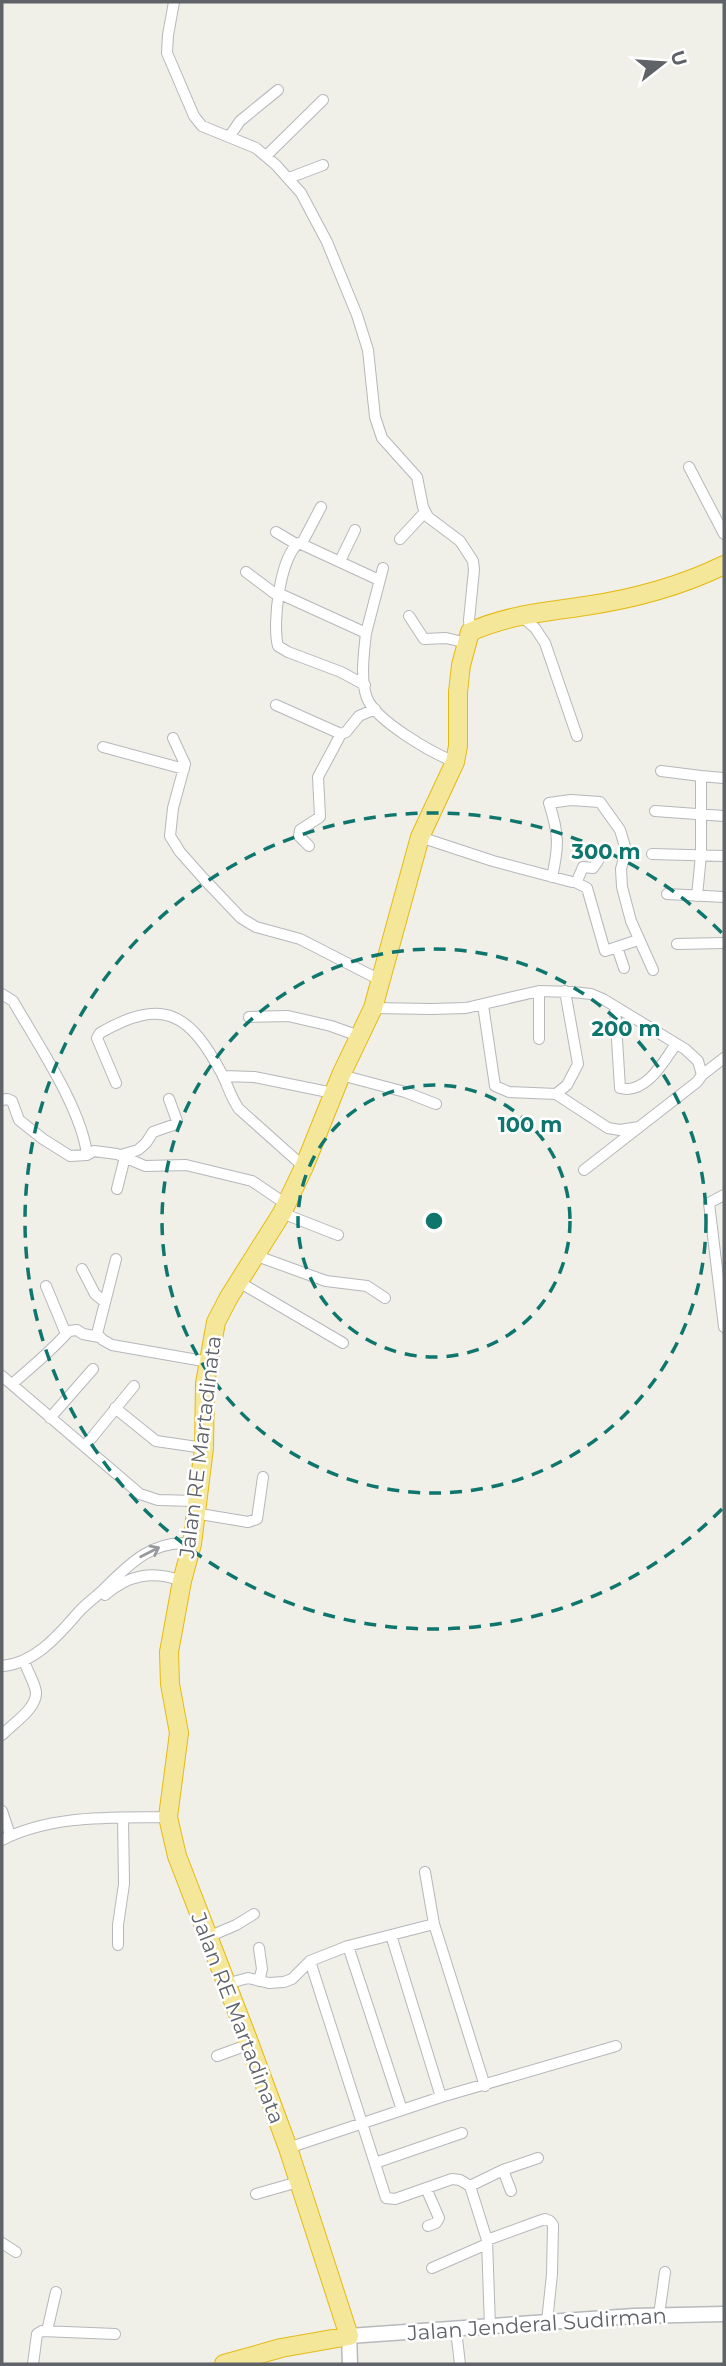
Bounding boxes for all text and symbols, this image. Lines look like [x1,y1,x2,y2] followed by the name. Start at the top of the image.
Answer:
[628,28,698,98] north arrow
[666,48,692,69] text: U
[571,839,640,864] text: 300 m
[592,1016,660,1041] text: 200 m
[498,1112,562,1137] text: 100 m
[422,1209,446,1233] centre of rings
[174,1334,226,1561] street label: Jalan RE Martadinata
[139,1544,160,1558] one-way arrow
[186,1908,290,2127] street label: Jalan RE Martadinata
[405,2302,668,2346] street label: Jalan Jenderal Sudirman

